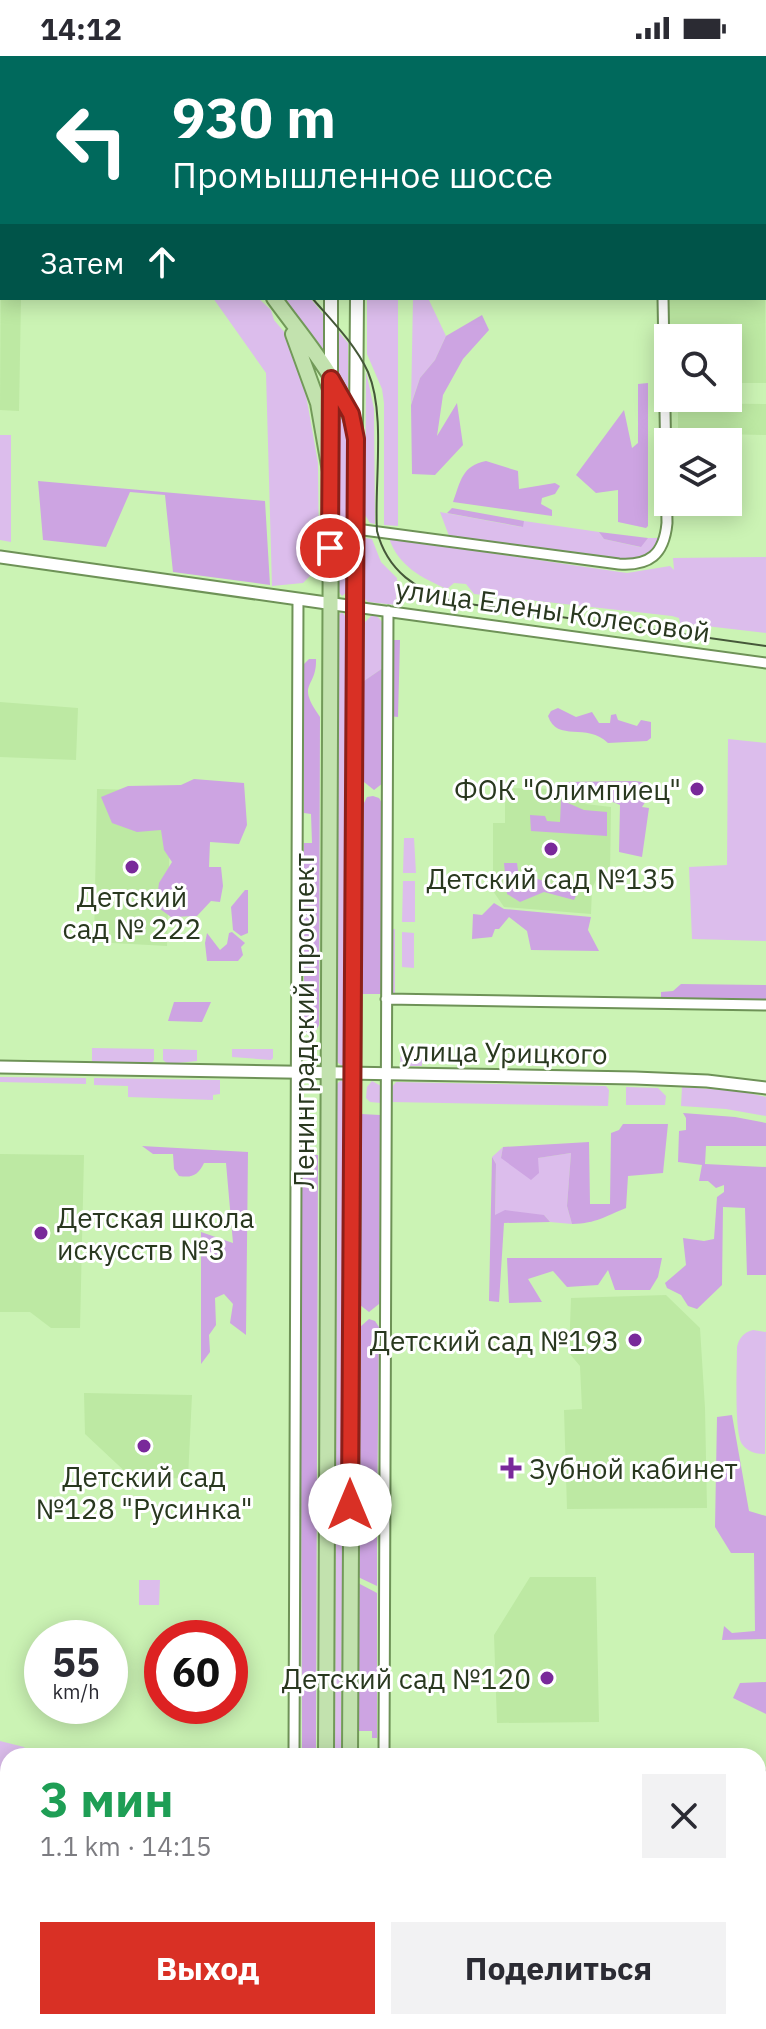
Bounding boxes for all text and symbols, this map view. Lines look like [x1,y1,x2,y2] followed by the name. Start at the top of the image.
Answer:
[40,9,122,48] text: 14:12
[172,81,336,153] text: 930 m
[40,88,144,192] icon: left
[172,151,553,198] text: Промышленное шоссе
[140,240,184,284] icon: ahead
[40,243,124,282] text: Затем
[654,324,742,516] map controls
[654,324,742,412] button: search
[654,428,742,516] button: layers
[296,514,364,582] pin
[308,526,352,570] icon: arrive
[393,570,713,650] street label: улица Елены Колесовой
[454,771,681,808] place label: ФОК "Олимпиец"
[688,780,706,798] marker: ФОК "Олимпиец"
[542,840,560,858] marker: Детский сад №135
[285,853,322,1189] street label: Ленинградский проспект
[123,858,141,876] marker: Детский сад № 222
[426,860,676,897] place label: Детский сад №135
[63,878,201,947] place label: Детский сад № 222
[400,1032,608,1072] street label: улица Урицкого
[57,1199,254,1268] place label: Детская школа искусств №3
[32,1224,50,1242] marker: Детская школа искусств №3
[370,1322,619,1359] place label: Детский сад №193
[626,1331,644,1349] marker: Детский сад №193
[135,1437,153,1455] marker: Детский сад №128 "Русинка"
[529,1450,738,1487] place label: Зубной кабинет
[500,1457,522,1479] marker: Зубной кабинет
[36,1458,252,1527] place label: Детский сад №128 "Русинка"
[308,1463,392,1547] position arrow
[144,1620,248,1724] speed limit sign: 60
[52,1636,100,1688] text: 55
[282,1660,531,1697] place label: Детский сад №120
[538,1669,556,1687] marker: Детский сад №120
[52,1678,100,1705] text: km/h
[40,1768,174,1830] text: 3 мин
[642,1774,726,1858] button: close
[40,1829,212,1863] text: 1.1 km · 14:15
[40,1922,375,2014] button: Выход
[391,1922,726,2014] button: Поделиться

